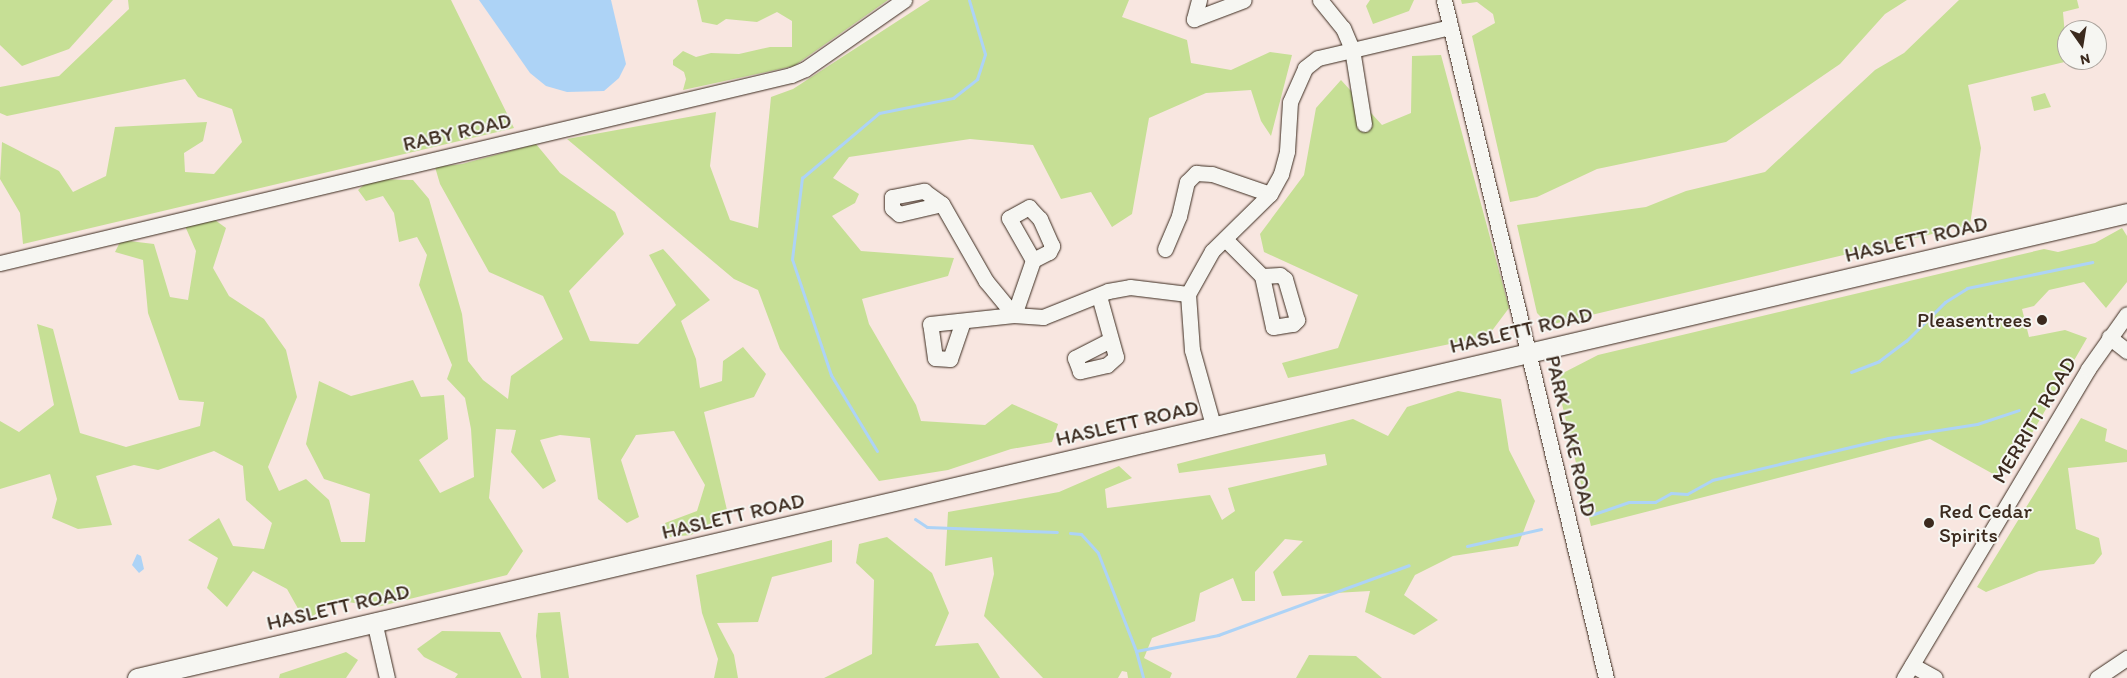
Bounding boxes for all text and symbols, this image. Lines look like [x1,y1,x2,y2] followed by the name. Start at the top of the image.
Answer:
[2057,20,2107,70] north arrow
[2079,50,2092,68] text: N
[400,107,514,157] street label: RABY ROAD
[1842,210,1990,268] street label: HASLETT ROAD
[1447,301,1595,359] street label: HASLETT ROAD
[1917,307,2032,333] place label: Pleasentrees
[2036,314,2048,326] marker: Pleasentrees
[1987,352,2081,488] street label: MERRITT ROAD
[1540,353,1602,519] street label: PARK LAKE ROAD
[1053,394,1201,452] street label: HASLETT ROAD
[659,487,807,545] street label: HASLETT ROAD
[1939,498,2031,548] place label: Red Cedar Spirits
[1923,517,1935,529] marker: Red Cedar Spirits
[264,578,412,636] street label: HASLETT ROAD

